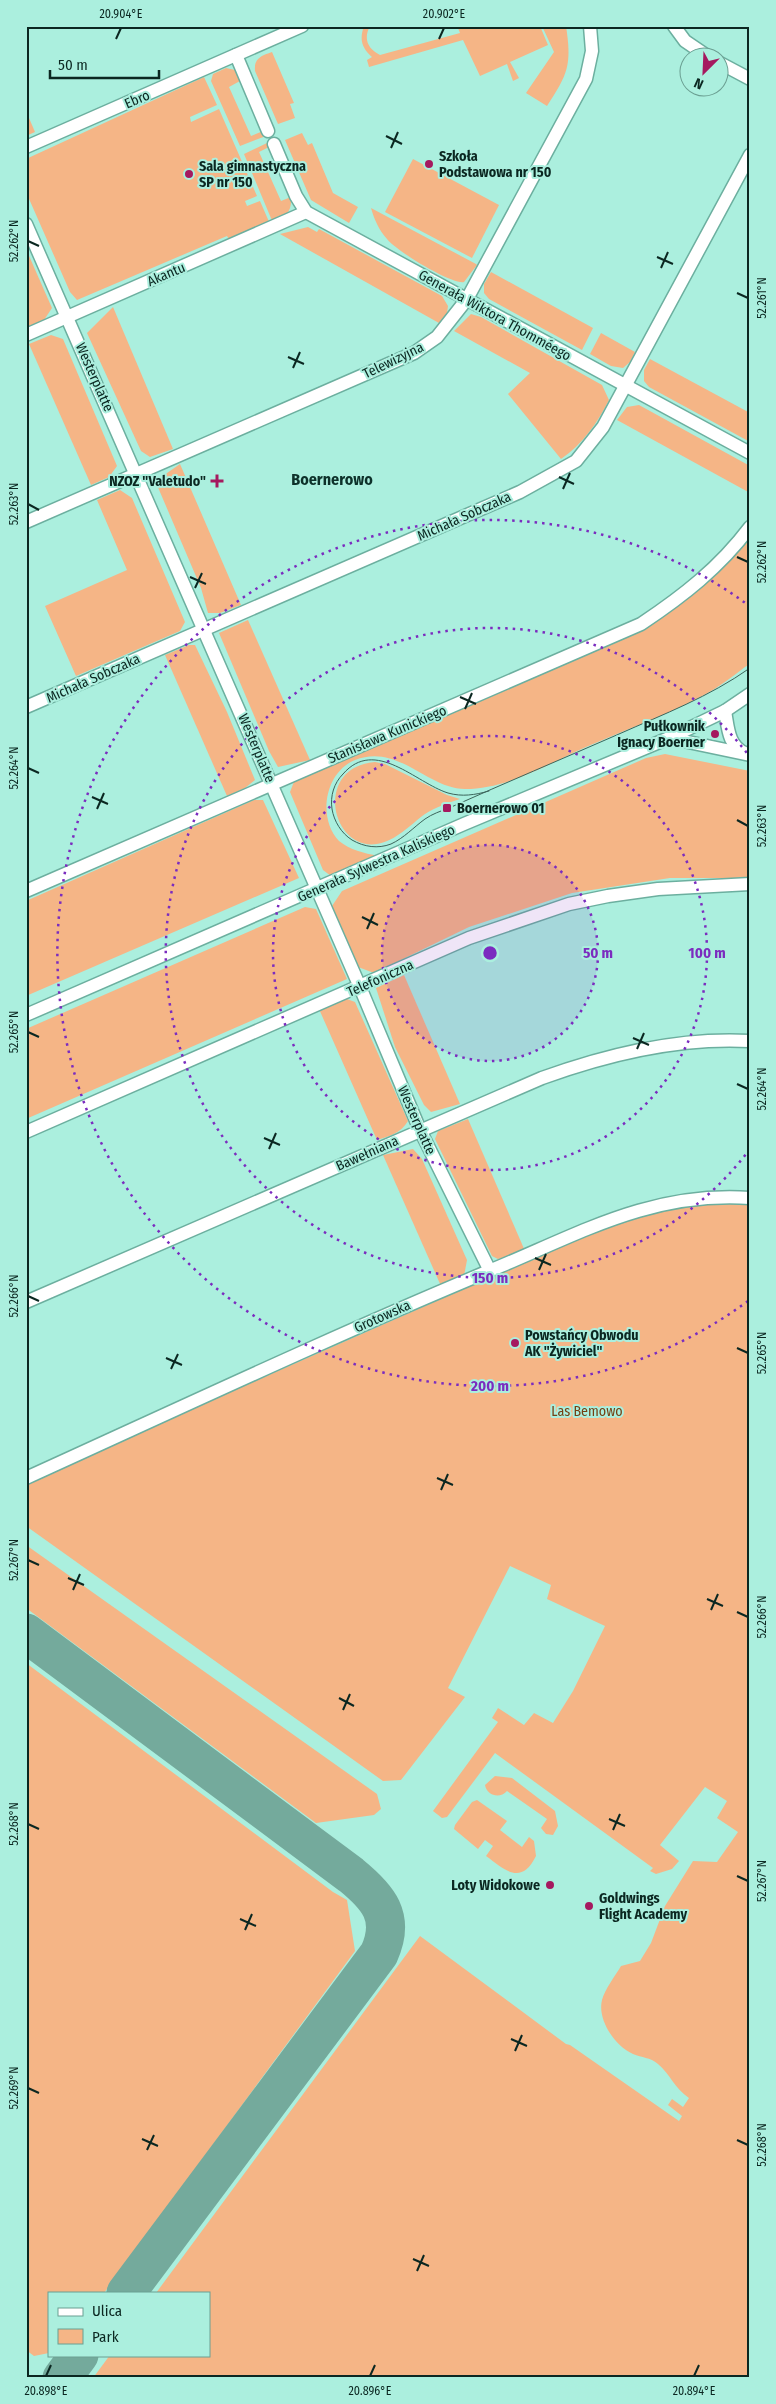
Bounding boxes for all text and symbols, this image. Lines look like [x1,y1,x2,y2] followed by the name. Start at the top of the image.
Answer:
[100,7,143,21] text: 20.904°E
[423,7,466,21] text: 20.902°E
[50,48,159,80] scale bar
[678,48,728,98] north arrow
[58,56,88,74] text: 50 m
[692,74,706,93] text: N
[122,87,152,112] street label: Ebro
[439,148,552,181] place label: Szkoła Podstawowa nr 150
[199,158,306,191] place label: Sala gimnastyczna SP nr 150
[423,158,435,170] marker: Szkoła Podstawowa nr 150
[183,168,195,180] marker: Sala gimnastyczna SP nr 150
[7,220,21,262] text: 52.262°N
[145,259,188,290] street label: Akantu
[416,266,574,364] street label: Generała Wiktora Thomméego
[755,277,769,319] text: 52.261°N
[360,338,426,382] street label: Telewizyjna
[72,340,117,414] street label: Westerplatte
[291,470,373,489] district label: Boernerowo
[109,473,206,490] place label: NZOZ "Valetudo"
[210,474,224,488] marker: NZOZ "Valetudo"
[7,483,21,525] text: 52.263°N
[415,488,514,545] street label: Michała Sobczaka
[755,541,769,583] text: 52.262°N
[44,650,143,707] street label: Michała Sobczaka
[325,702,449,767] street label: Stanisława Kunickiego
[234,711,279,785] street label: Westerplatte
[617,718,706,751] place label: Pułkownik Ignacy Boerner
[709,728,721,740] marker: Pułkownik Ignacy Boerner
[7,746,21,790] text: 52.264°N
[457,800,544,817] place label: Boernerowo 01
[441,802,453,814] marker: Boernerowo 01
[755,805,769,847] text: 52.263°N
[295,821,457,906] street label: Generała Sylwestra Kaliskiego
[481,944,499,962] centre of rings
[583,944,613,962] text: 50 m
[688,944,726,962] text: 100 m
[344,956,416,1001] street label: Telefoniczna
[7,1011,21,1053] text: 52.265°N
[755,1067,769,1111] text: 52.264°N
[394,1083,439,1157] street label: Westerplatte
[333,1132,401,1175] street label: Bawełniana
[472,1269,508,1287] text: 150 m
[7,1274,21,1318] text: 52.266°N
[351,1296,413,1336] street label: Grotowska
[524,1327,639,1360] place label: Powstańcy Obwodu AK "Żywiciel"
[755,1332,769,1374] text: 52.265°N
[509,1337,521,1349] marker: Powstańcy Obwodu AK "Żywiciel"
[470,1377,509,1395] text: 200 m
[551,1403,623,1420] park label: Las Bemowo
[7,1539,21,1581] text: 52.267°N
[755,1595,769,1639] text: 52.266°N
[7,1802,21,1846] text: 52.268°N
[755,1860,769,1902] text: 52.267°N
[451,1877,540,1894] place label: Loty Widokowe
[544,1879,556,1891] marker: Loty Widokowe
[599,1890,687,1923] place label: Goldwings Flight Academy
[583,1900,595,1912] marker: Goldwings Flight Academy
[7,2066,21,2110] text: 52.269°N
[755,2123,769,2167] text: 52.268°N
[48,2292,210,2356] legend
[92,2302,122,2320] text: Ulica
[92,2328,119,2346] text: Park
[24,2384,68,2398] text: 20.898°E
[349,2384,392,2398] text: 20.896°E
[673,2384,716,2398] text: 20.894°E

